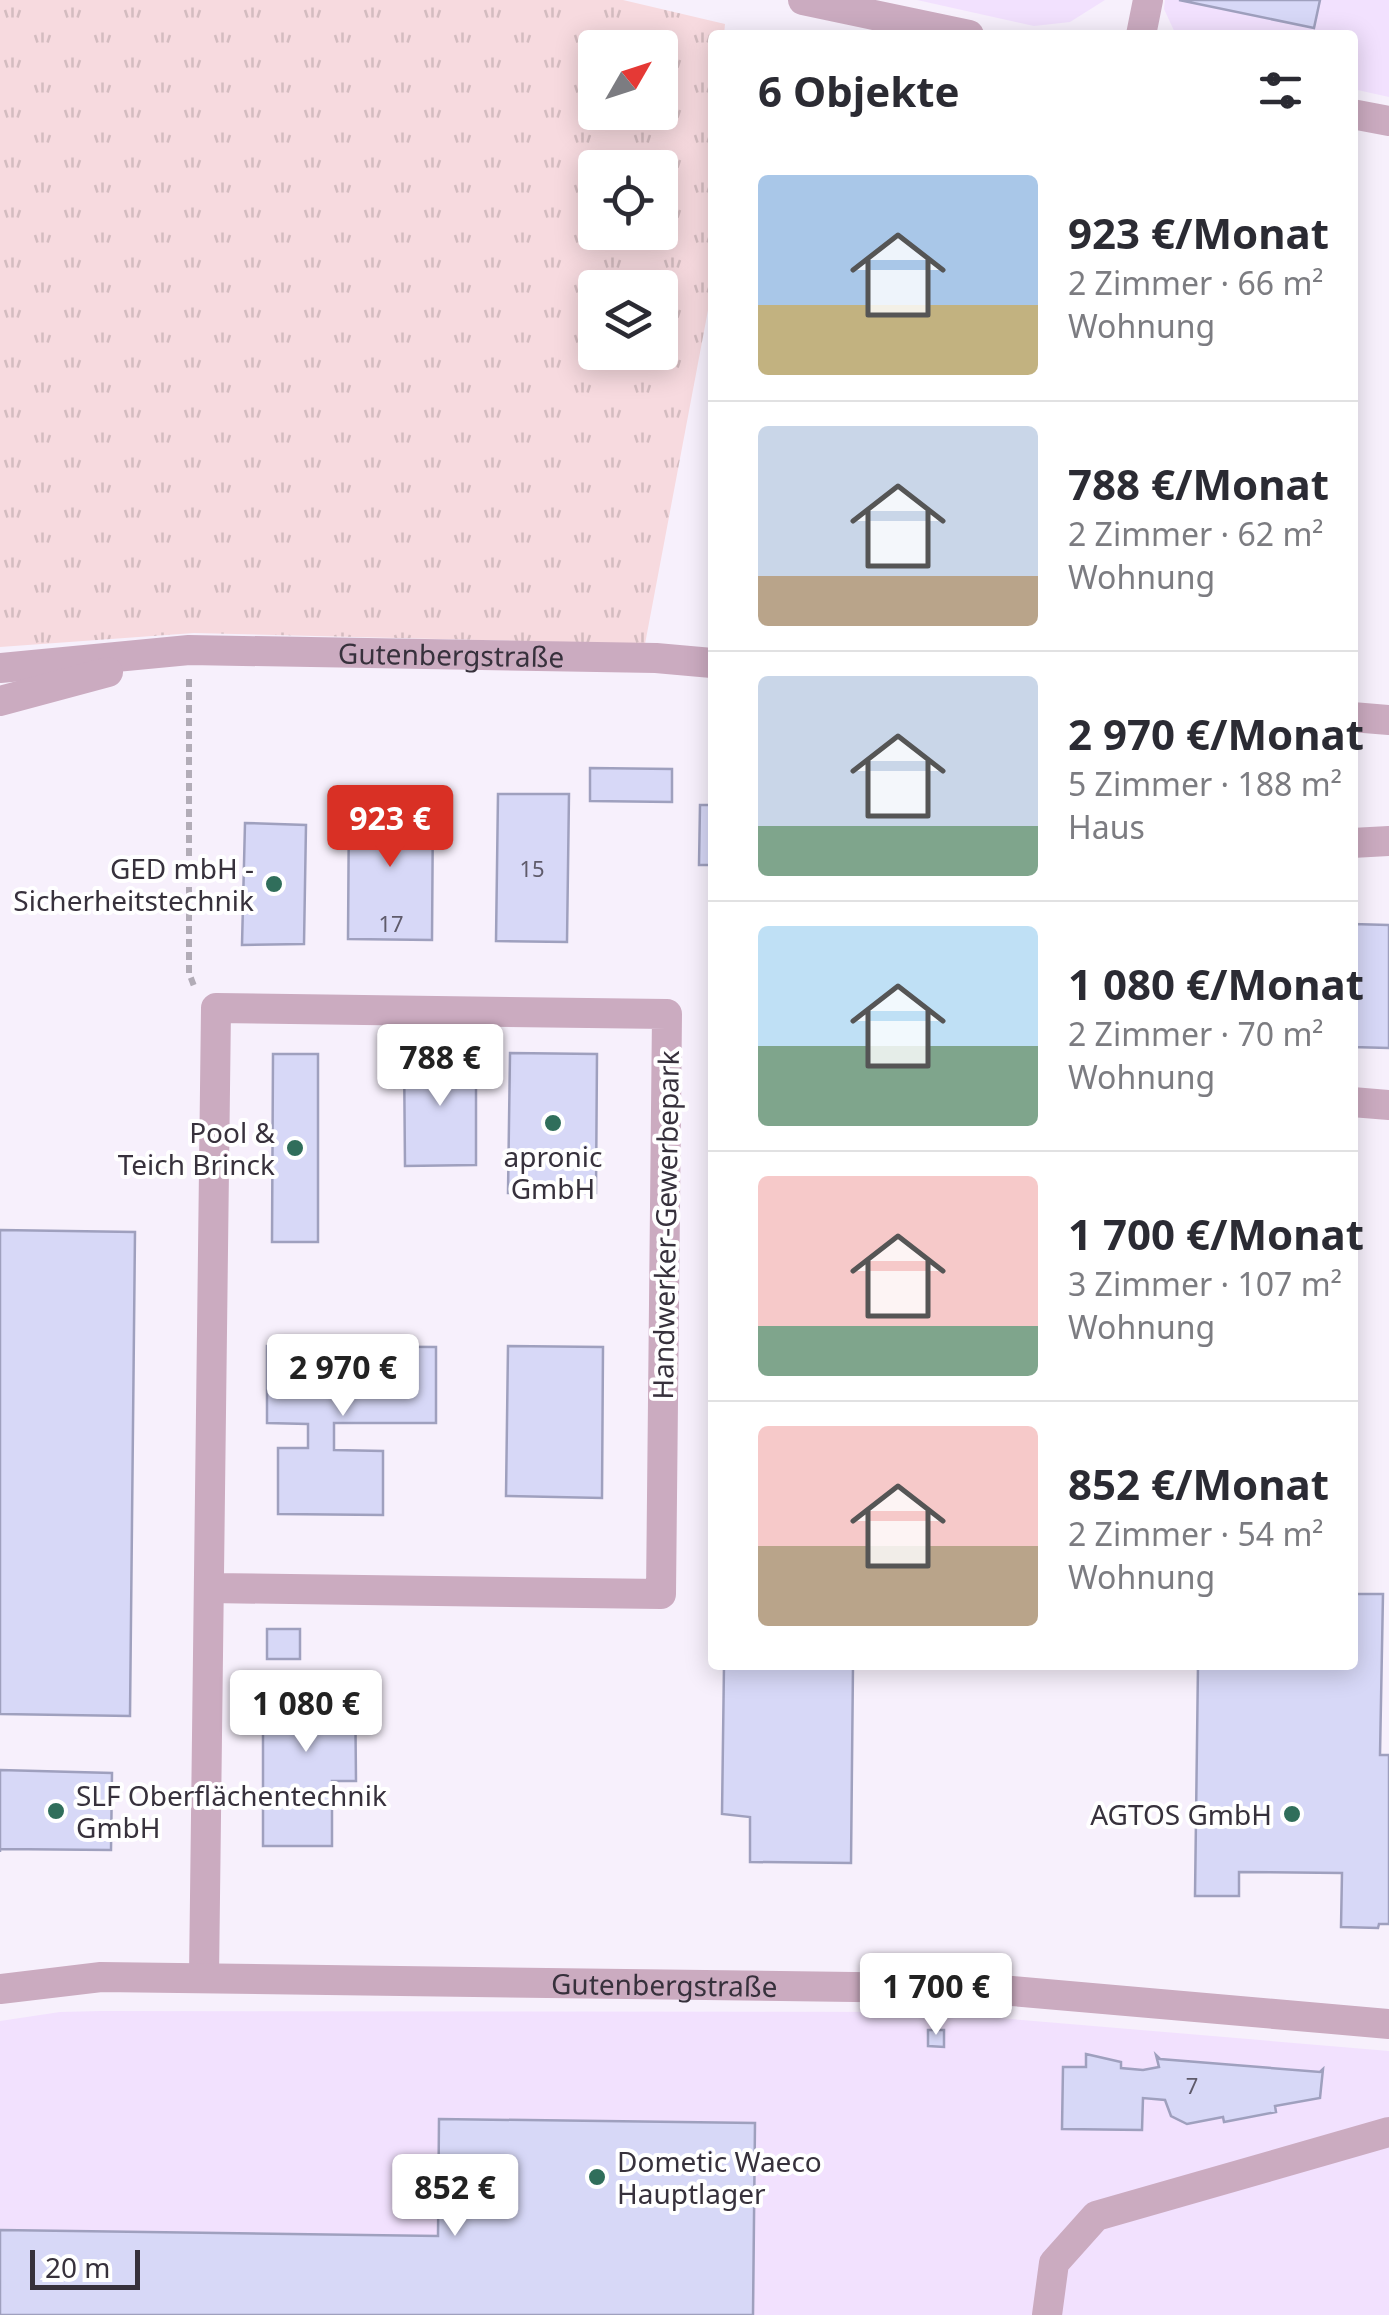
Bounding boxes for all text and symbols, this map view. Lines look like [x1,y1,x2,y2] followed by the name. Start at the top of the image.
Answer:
[578,30,678,130] north arrow
[578,30,678,370] map controls
[758,62,960,119] text: 6 Objekte
[1253,63,1308,118] icon: filters
[578,150,678,250] button: locate
[1068,204,1329,261] text: 923 €/Monat
[838,215,958,335] icon: home
[1068,261,1324,304] text: 2 Zimmer · 66 m²
[578,270,678,370] button: layers
[1068,304,1215,347] text: Wohnung
[1068,455,1329,512] text: 788 €/Monat
[838,466,958,586] icon: home
[1068,512,1324,555] text: 2 Zimmer · 62 m²
[1068,555,1215,598] text: Wohnung
[338,634,565,675] street label: Gutenbergstraße
[1068,705,1364,762] text: 2 970 €/Monat
[838,716,958,836] icon: home
[1068,762,1342,805] text: 5 Zimmer · 188 m²
[320,785,460,870] pin: 923 €
[349,796,431,839] text: 923 €
[1068,805,1145,848] text: Haus
[13,849,254,919] place label: GED mbH - Sicherheitstechnik
[519,853,545,883] house number: 15
[263,873,285,895] marker: GED mbH - Sicherheitstechnik
[378,908,404,938] house number: 17
[1068,955,1364,1012] text: 1 080 €/Monat
[838,966,958,1086] icon: home
[1068,1012,1324,1055] text: 2 Zimmer · 70 m²
[370,1024,510,1109] pin: 788 €
[399,1035,481,1078] text: 788 €
[643,1050,687,1400] street label: Handwerker-Gewerbepark
[1068,1055,1215,1098] text: Wohnung
[542,1112,564,1134] marker: apronic GmbH
[118,1113,275,1183] place label: Pool & Teich Brinck
[284,1137,306,1159] marker: Pool & Teich Brinck
[504,1137,602,1207] place label: apronic GmbH
[1068,1205,1364,1262] text: 1 700 €/Monat
[838,1216,958,1336] icon: home
[1068,1262,1342,1305] text: 3 Zimmer · 107 m²
[1068,1305,1215,1348] text: Wohnung
[251,1334,435,1419] pin: 2 970 €
[289,1345,397,1388] text: 2 970 €
[1068,1455,1329,1512] text: 852 €/Monat
[838,1466,958,1586] icon: home
[1068,1512,1324,1555] text: 2 Zimmer · 54 m²
[1068,1555,1215,1598] text: Wohnung
[214,1670,398,1755] pin: 1 080 €
[252,1681,360,1724] text: 1 080 €
[76,1776,387,1846] place label: SLF Oberflächentechnik GmbH
[1090,1795,1272,1833] place label: AGTOS GmbH
[45,1800,67,1822] marker: SLF Oberflächentechnik GmbH
[1281,1803,1303,1825] marker: AGTOS GmbH
[844,1953,1028,2038] pin: 1 700 €
[551,1964,778,2005] street label: Gutenbergstraße
[882,1964,990,2007] text: 1 700 €
[1186,2070,1198,2100] house number: 7
[617,2142,822,2212] place label: Dometic Waeco Hauptlager
[385,2154,525,2239] pin: 852 €
[414,2165,496,2208] text: 852 €
[586,2166,608,2188] marker: Dometic Waeco Hauptlager
[30,2245,140,2290] scale bar
[45,2248,111,2286] text: 20 m

